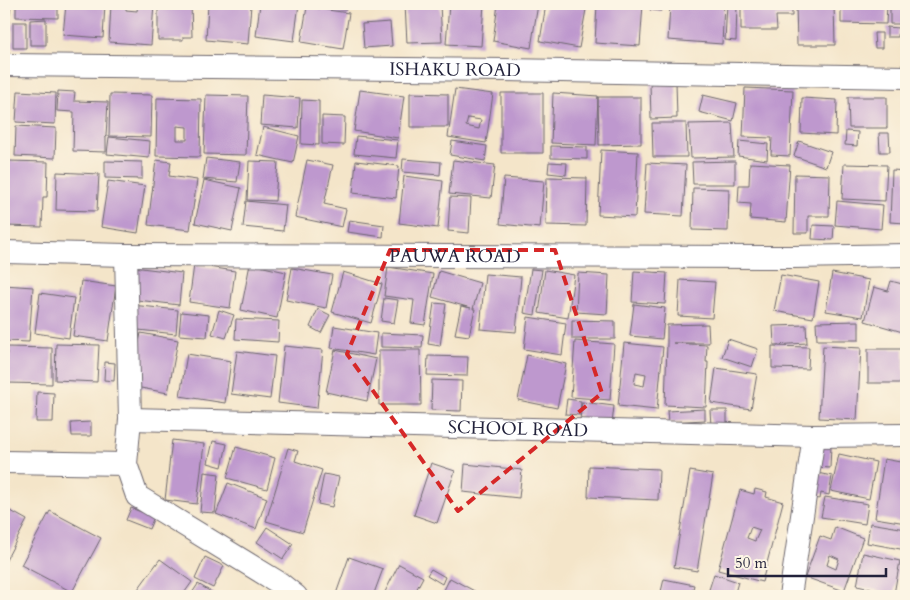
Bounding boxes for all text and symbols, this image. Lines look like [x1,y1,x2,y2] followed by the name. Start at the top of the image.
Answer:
[389,56,521,83] street label: ISHAKU ROAD
[389,243,521,269] street label: PAUWA ROAD
[447,414,588,443] street label: SCHOOL ROAD
[728,545,885,577] scale bar
[735,553,767,573] text: 50 m

